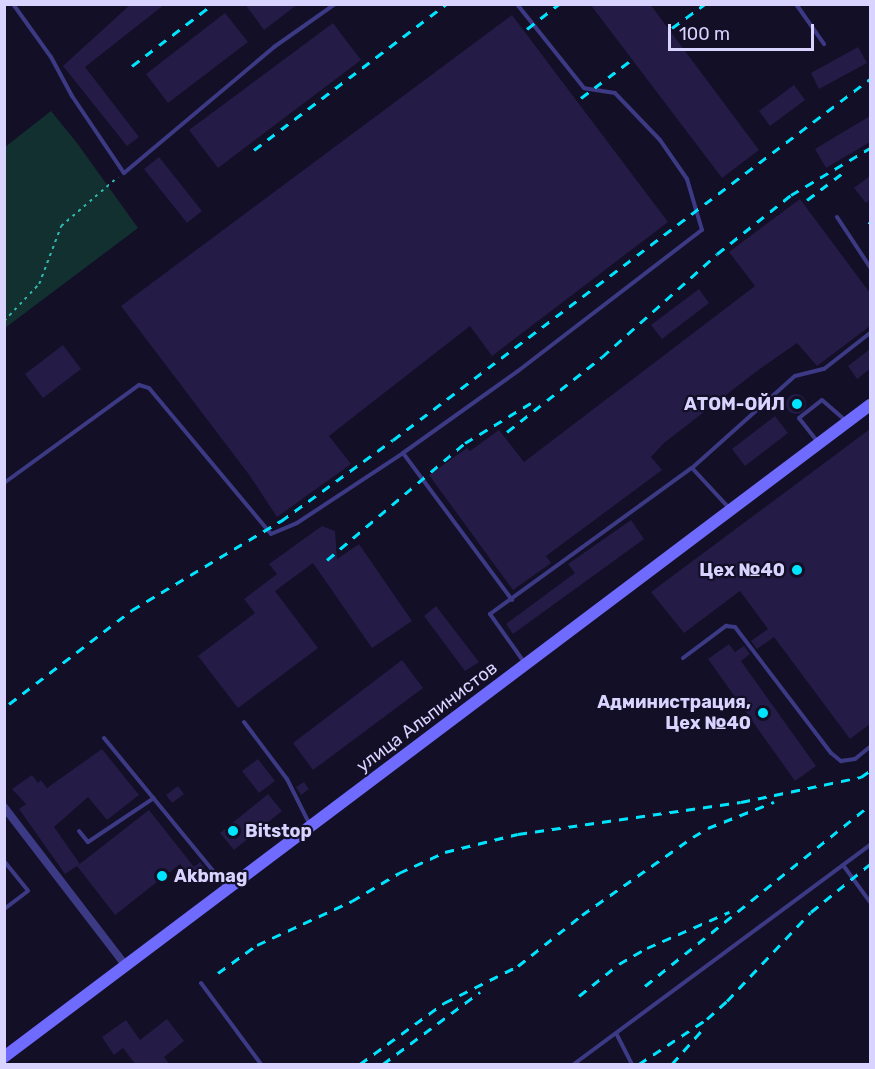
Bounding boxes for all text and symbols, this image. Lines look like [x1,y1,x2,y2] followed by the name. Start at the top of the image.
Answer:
[671,12,816,50] scale bar
[679,23,730,45] text: 100 m
[684,393,785,415] place label: АТОМ-ОЙЛ
[790,397,804,411] marker: АТОМ-ОЙЛ
[699,559,785,581] place label: Цех №40
[790,563,804,577] marker: Цех №40
[352,657,502,777] street label: улица Альпинистов
[597,692,751,734] place label: Администрация, Цех №40
[756,706,770,720] marker: Администрация, Цех №40
[245,820,312,842] place label: Bitstop
[226,824,240,838] marker: Bitstop
[174,865,247,887] place label: Akbmag
[155,869,169,883] marker: Akbmag

